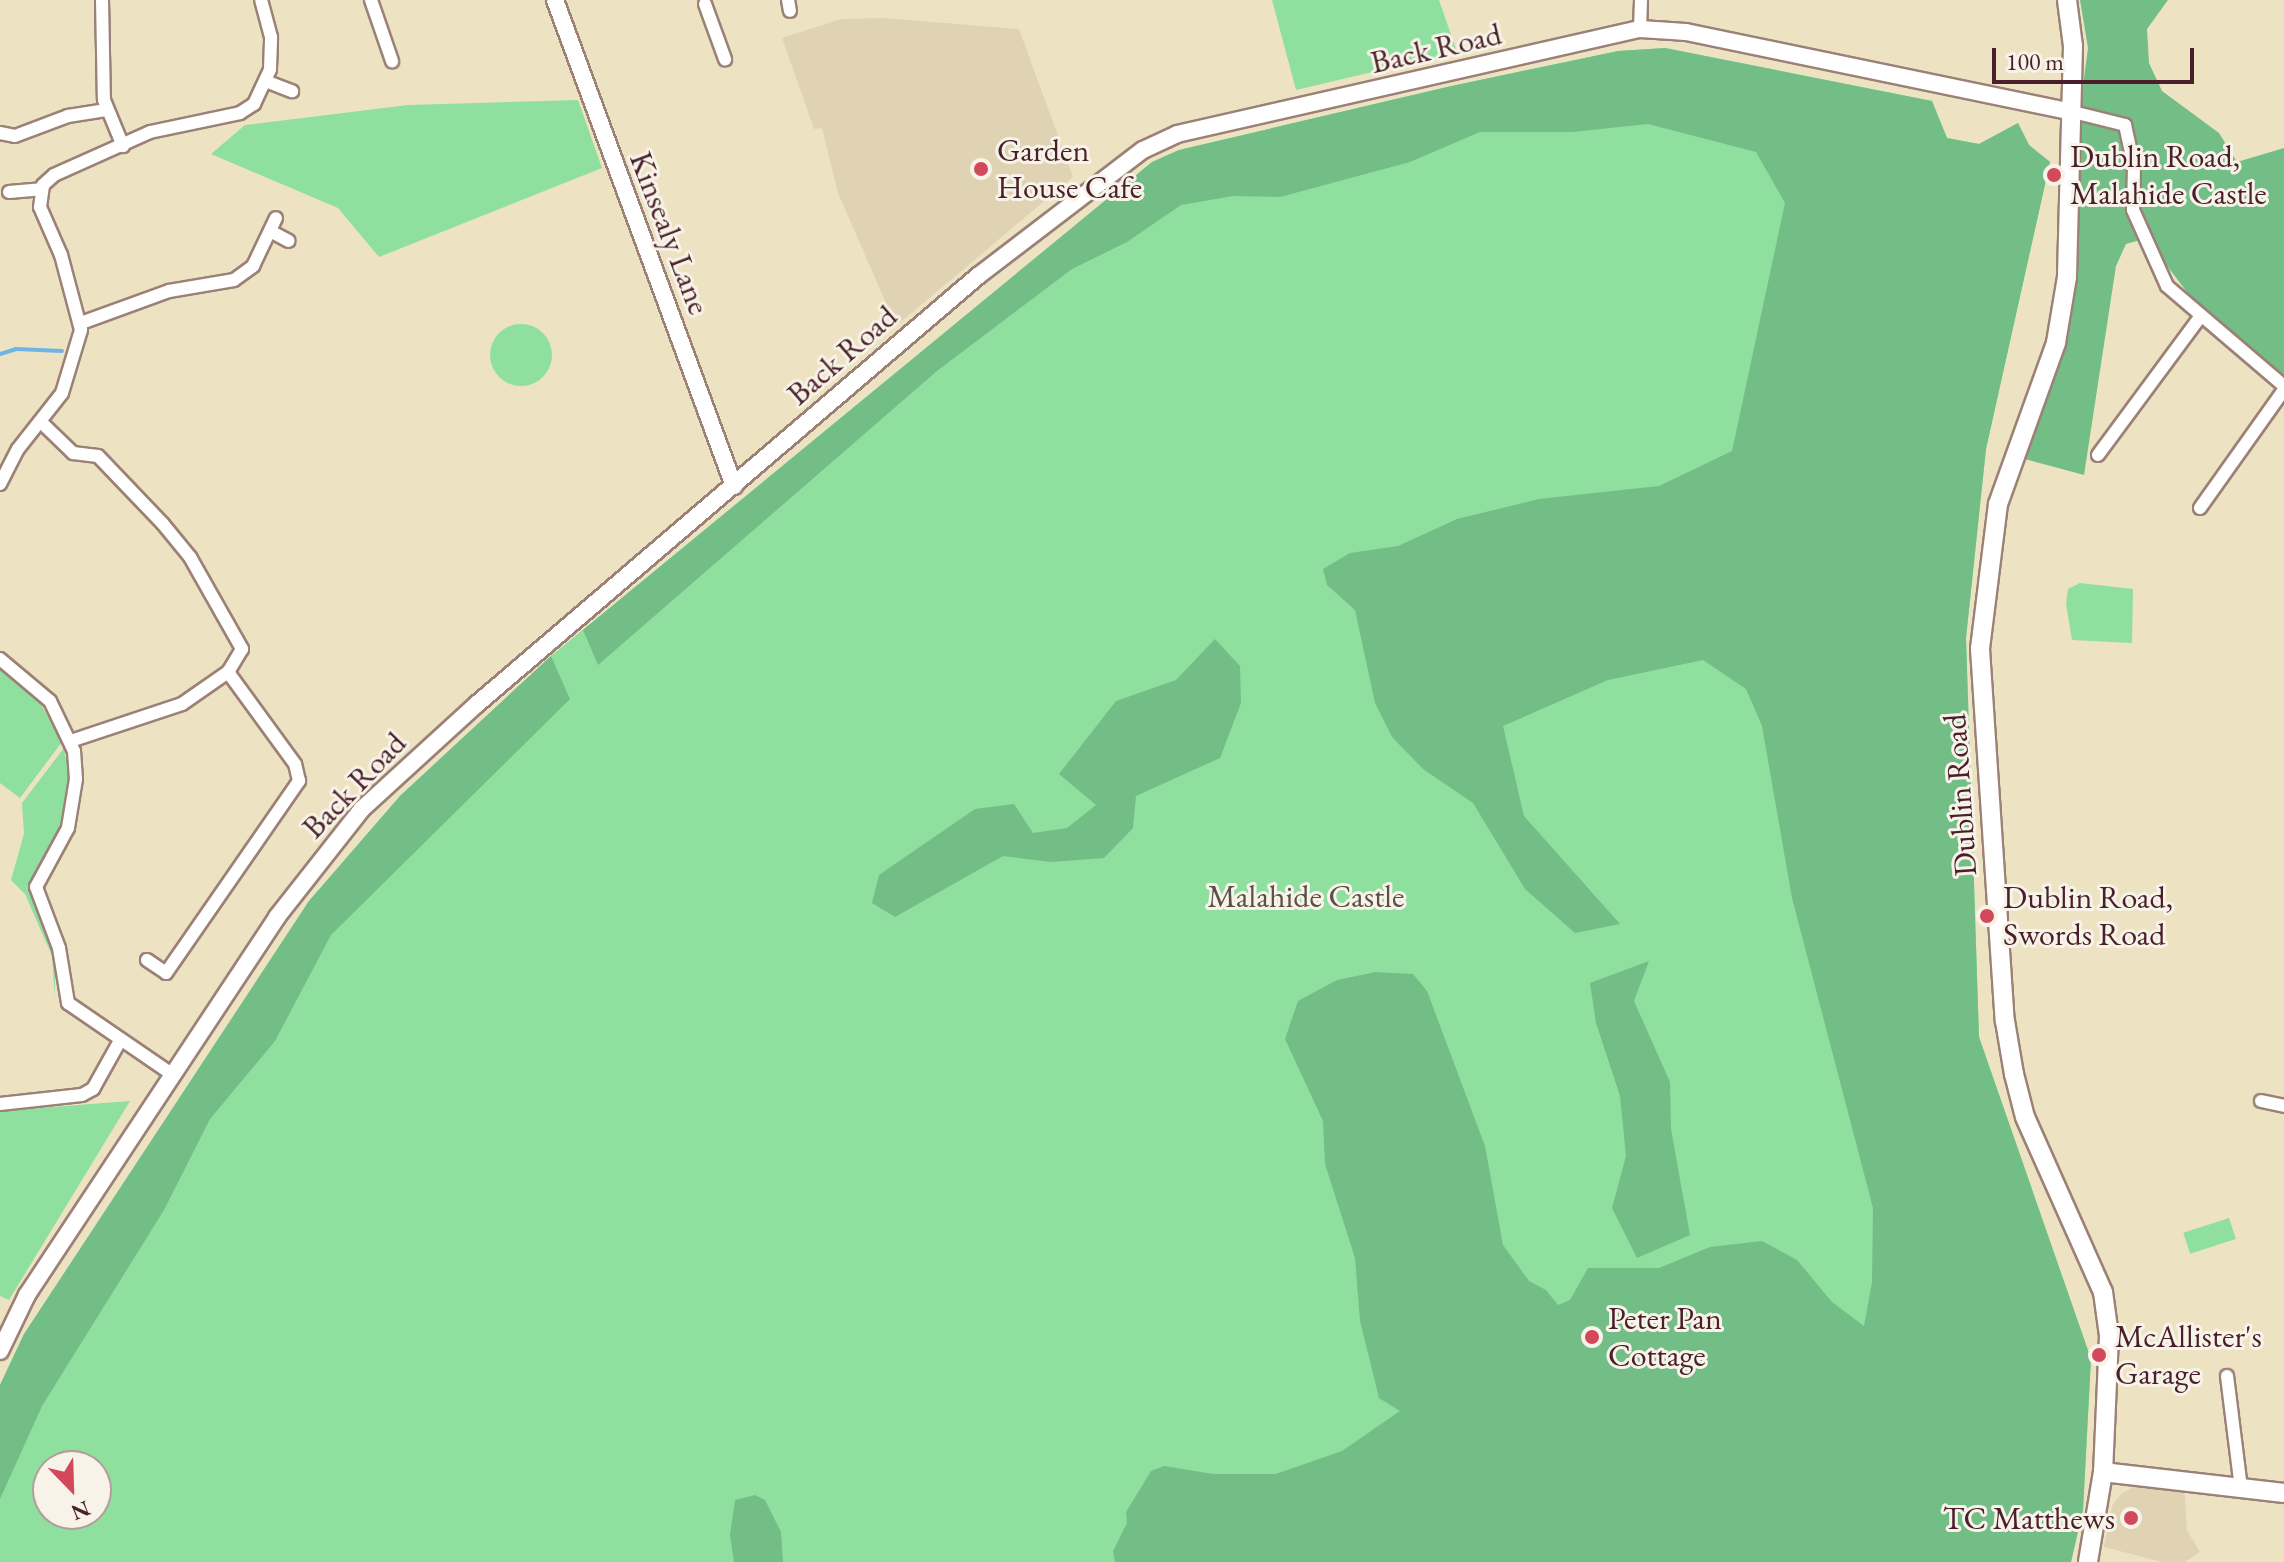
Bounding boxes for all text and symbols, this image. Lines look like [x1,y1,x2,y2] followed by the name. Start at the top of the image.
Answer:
[1367,14,1505,82] street label: Back Road
[1996,32,2198,82] scale bar
[2006,46,2064,77] text: 100 m
[997,132,1142,207] place label: Garden House Cafe
[2070,138,2267,213] place label: Dublin Road, Malahide Castle
[621,146,719,320] street label: Kinsealy Lane
[972,160,990,178] marker: Garden House Cafe
[2045,166,2063,184] marker: Dublin Road, Malahide Castle
[779,297,905,413] street label: Back Road
[1935,712,1985,878] street label: Dublin Road
[294,724,414,846] street label: Back Road
[1208,877,1404,915] park label: Malahide Castle
[2003,879,2173,954] place label: Dublin Road, Swords Road
[1978,907,1996,925] marker: Dublin Road, Swords Road
[1608,1300,1722,1375] place label: Peter Pan Cottage
[2115,1318,2262,1393] place label: McAllister's Garage
[1583,1328,1601,1346] marker: Peter Pan Cottage
[2090,1346,2108,1364] marker: McAllister's Garage
[32,1450,112,1530] north arrow
[67,1494,95,1528] text: N
[1943,1499,2115,1537] place label: TC Matthews
[2122,1509,2140,1527] marker: TC Matthews

